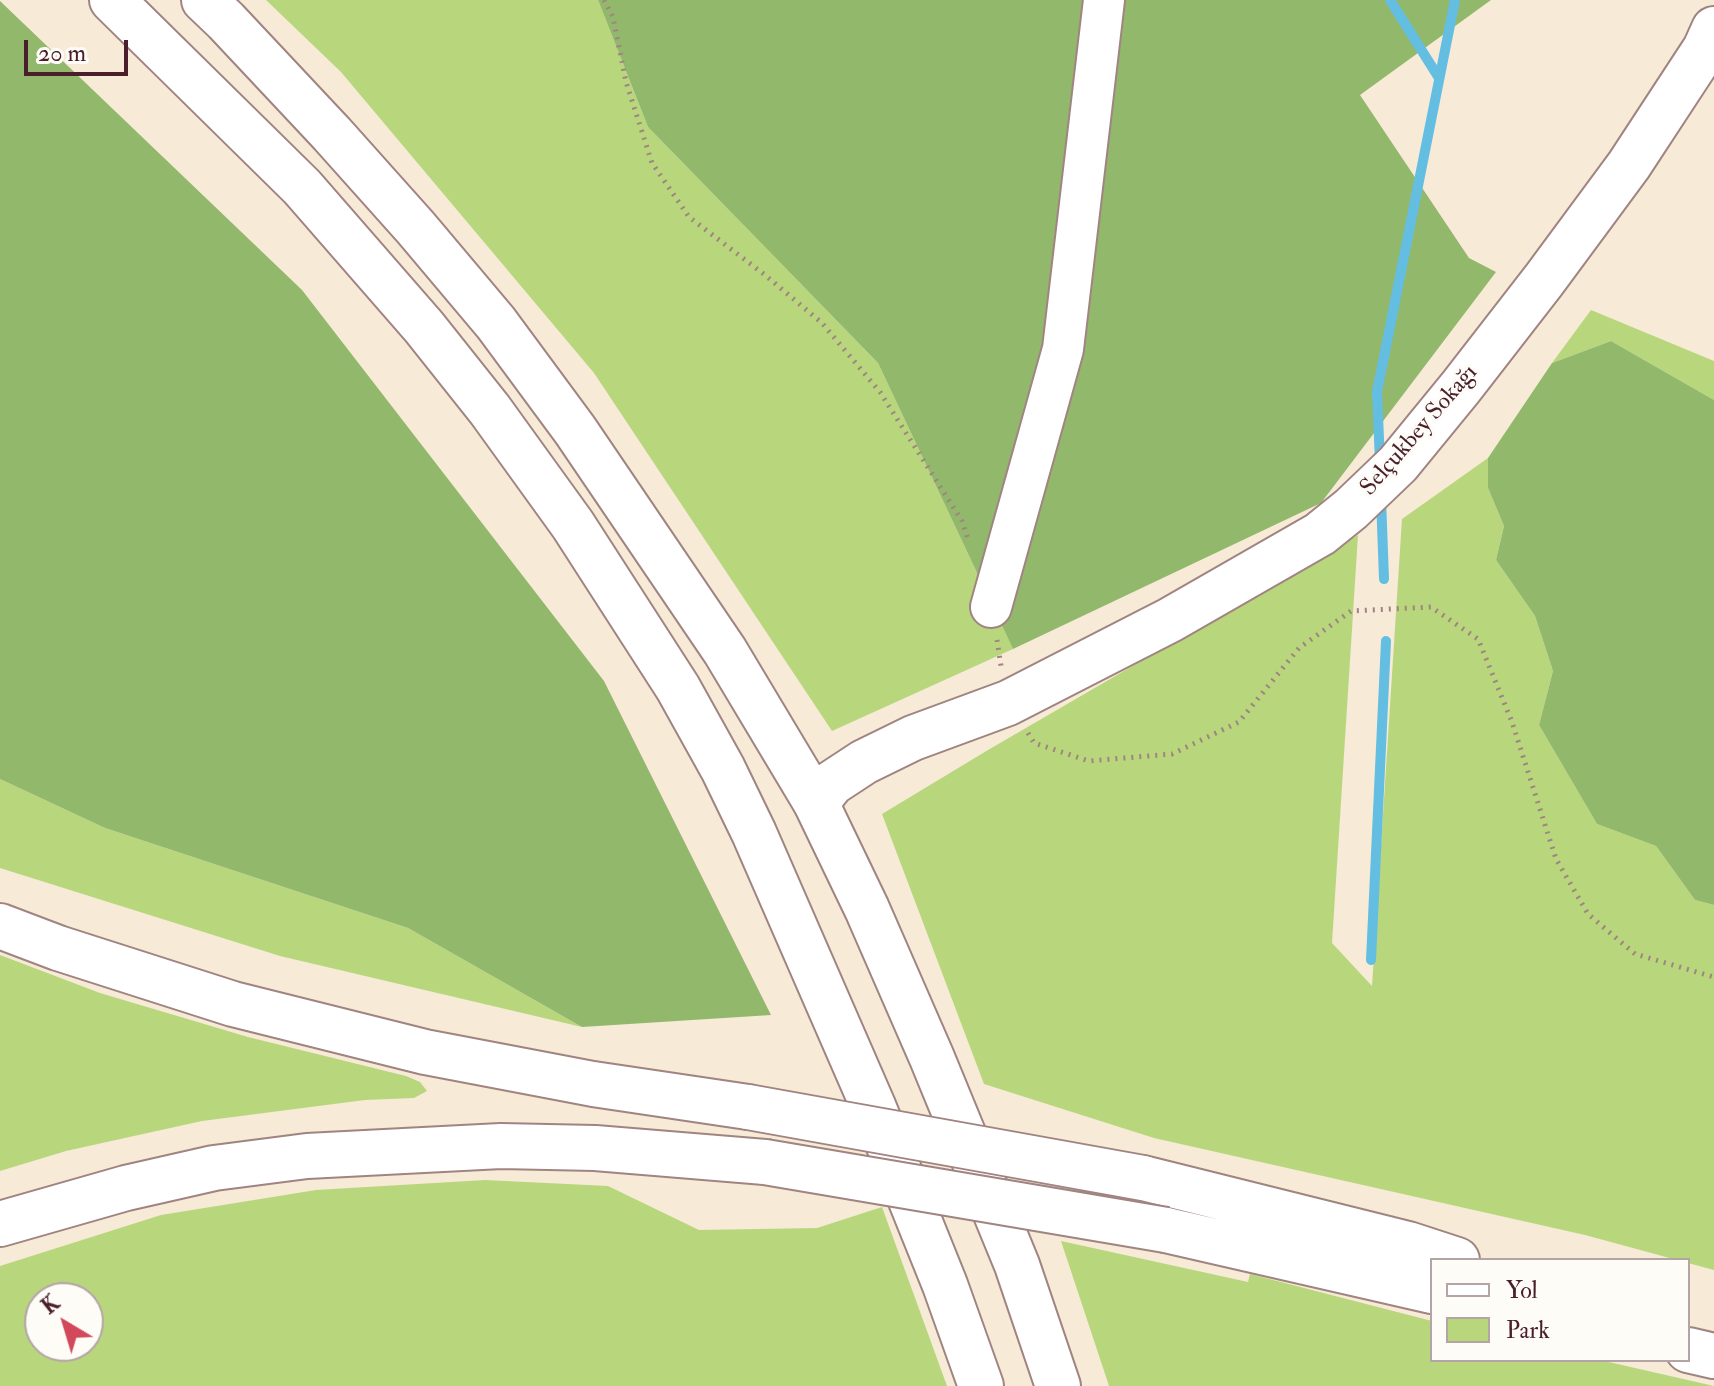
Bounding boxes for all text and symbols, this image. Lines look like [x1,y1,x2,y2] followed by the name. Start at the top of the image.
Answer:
[28,24,132,74] scale bar
[38,38,86,69] text: 20 m
[1355,360,1485,502] street label: Selçukbey Sokağı
[1430,1258,1690,1362] legend
[1506,1275,1538,1306] text: Yol
[24,1282,104,1362] north arrow
[36,1289,65,1320] text: K
[1506,1315,1550,1346] text: Park

